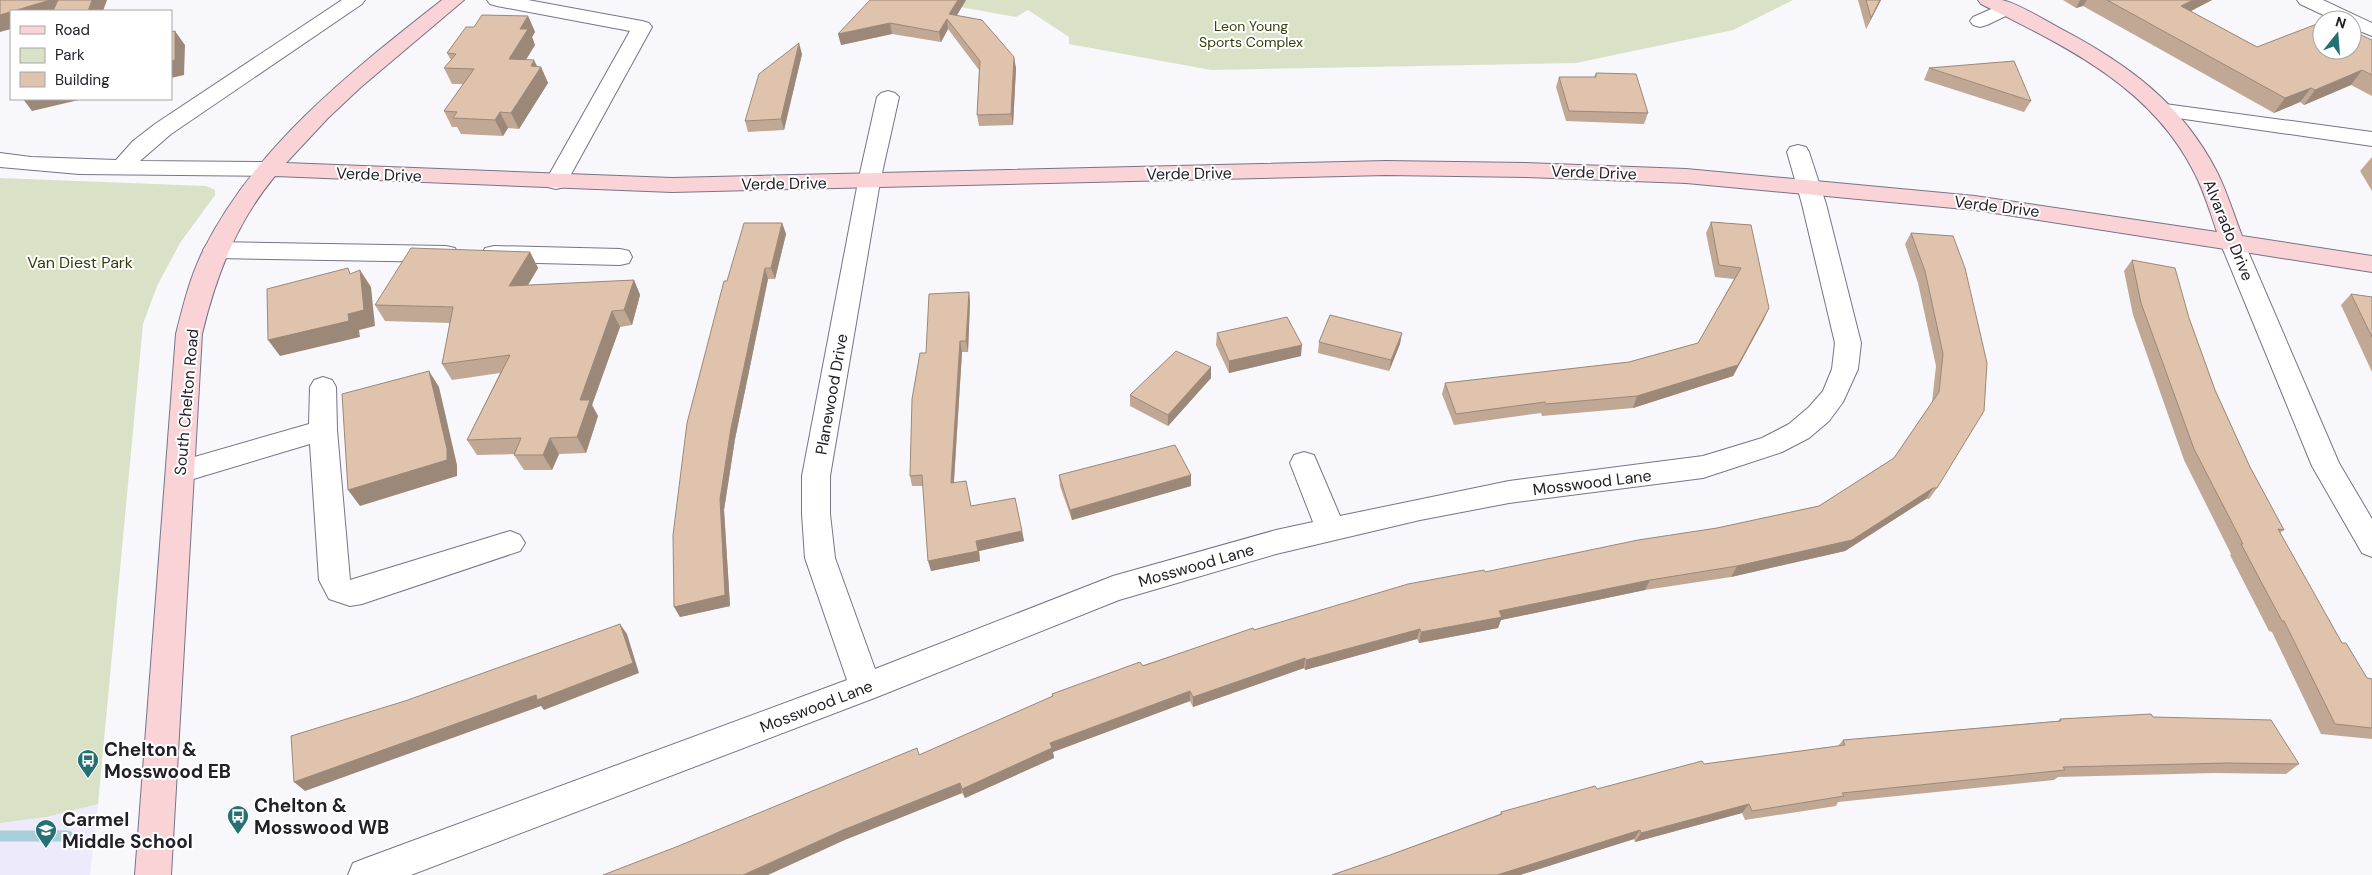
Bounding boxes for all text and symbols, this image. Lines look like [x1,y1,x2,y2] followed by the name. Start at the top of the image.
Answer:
[10,10,172,100] legend
[2312,10,2362,60] north arrow
[2333,12,2348,33] text: N
[1199,17,1303,51] park label: Leon Young Sports Complex
[55,20,90,40] text: Road
[55,45,85,65] text: Park
[55,70,110,90] text: Building
[1551,161,1637,184] street label: Verde Drive
[1146,162,1232,185] street label: Verde Drive
[336,163,422,186] street label: Verde Drive
[741,172,827,195] street label: Verde Drive
[2199,177,2258,284] street label: Alvarado Drive
[1953,191,2041,222] street label: Verde Drive
[27,252,133,273] park label: Van Diest Park
[170,328,203,476] street label: South Chelton Road
[811,332,852,456] street label: Planewood Drive
[1532,465,1653,500] street label: Mosswood Lane
[1136,539,1256,592] street label: Mosswood Lane
[757,675,876,738] street label: Mosswood Lane
[104,737,231,784] place label: Chelton & Mosswood EB
[76,748,100,779] bus stop icon: Chelton & Mosswood EB
[254,793,389,840] place label: Chelton & Mosswood WB
[226,804,250,835] bus stop icon: Chelton & Mosswood WB
[62,807,193,854] place label: Carmel Middle School
[34,818,58,849] school or university icon: Carmel Middle School

